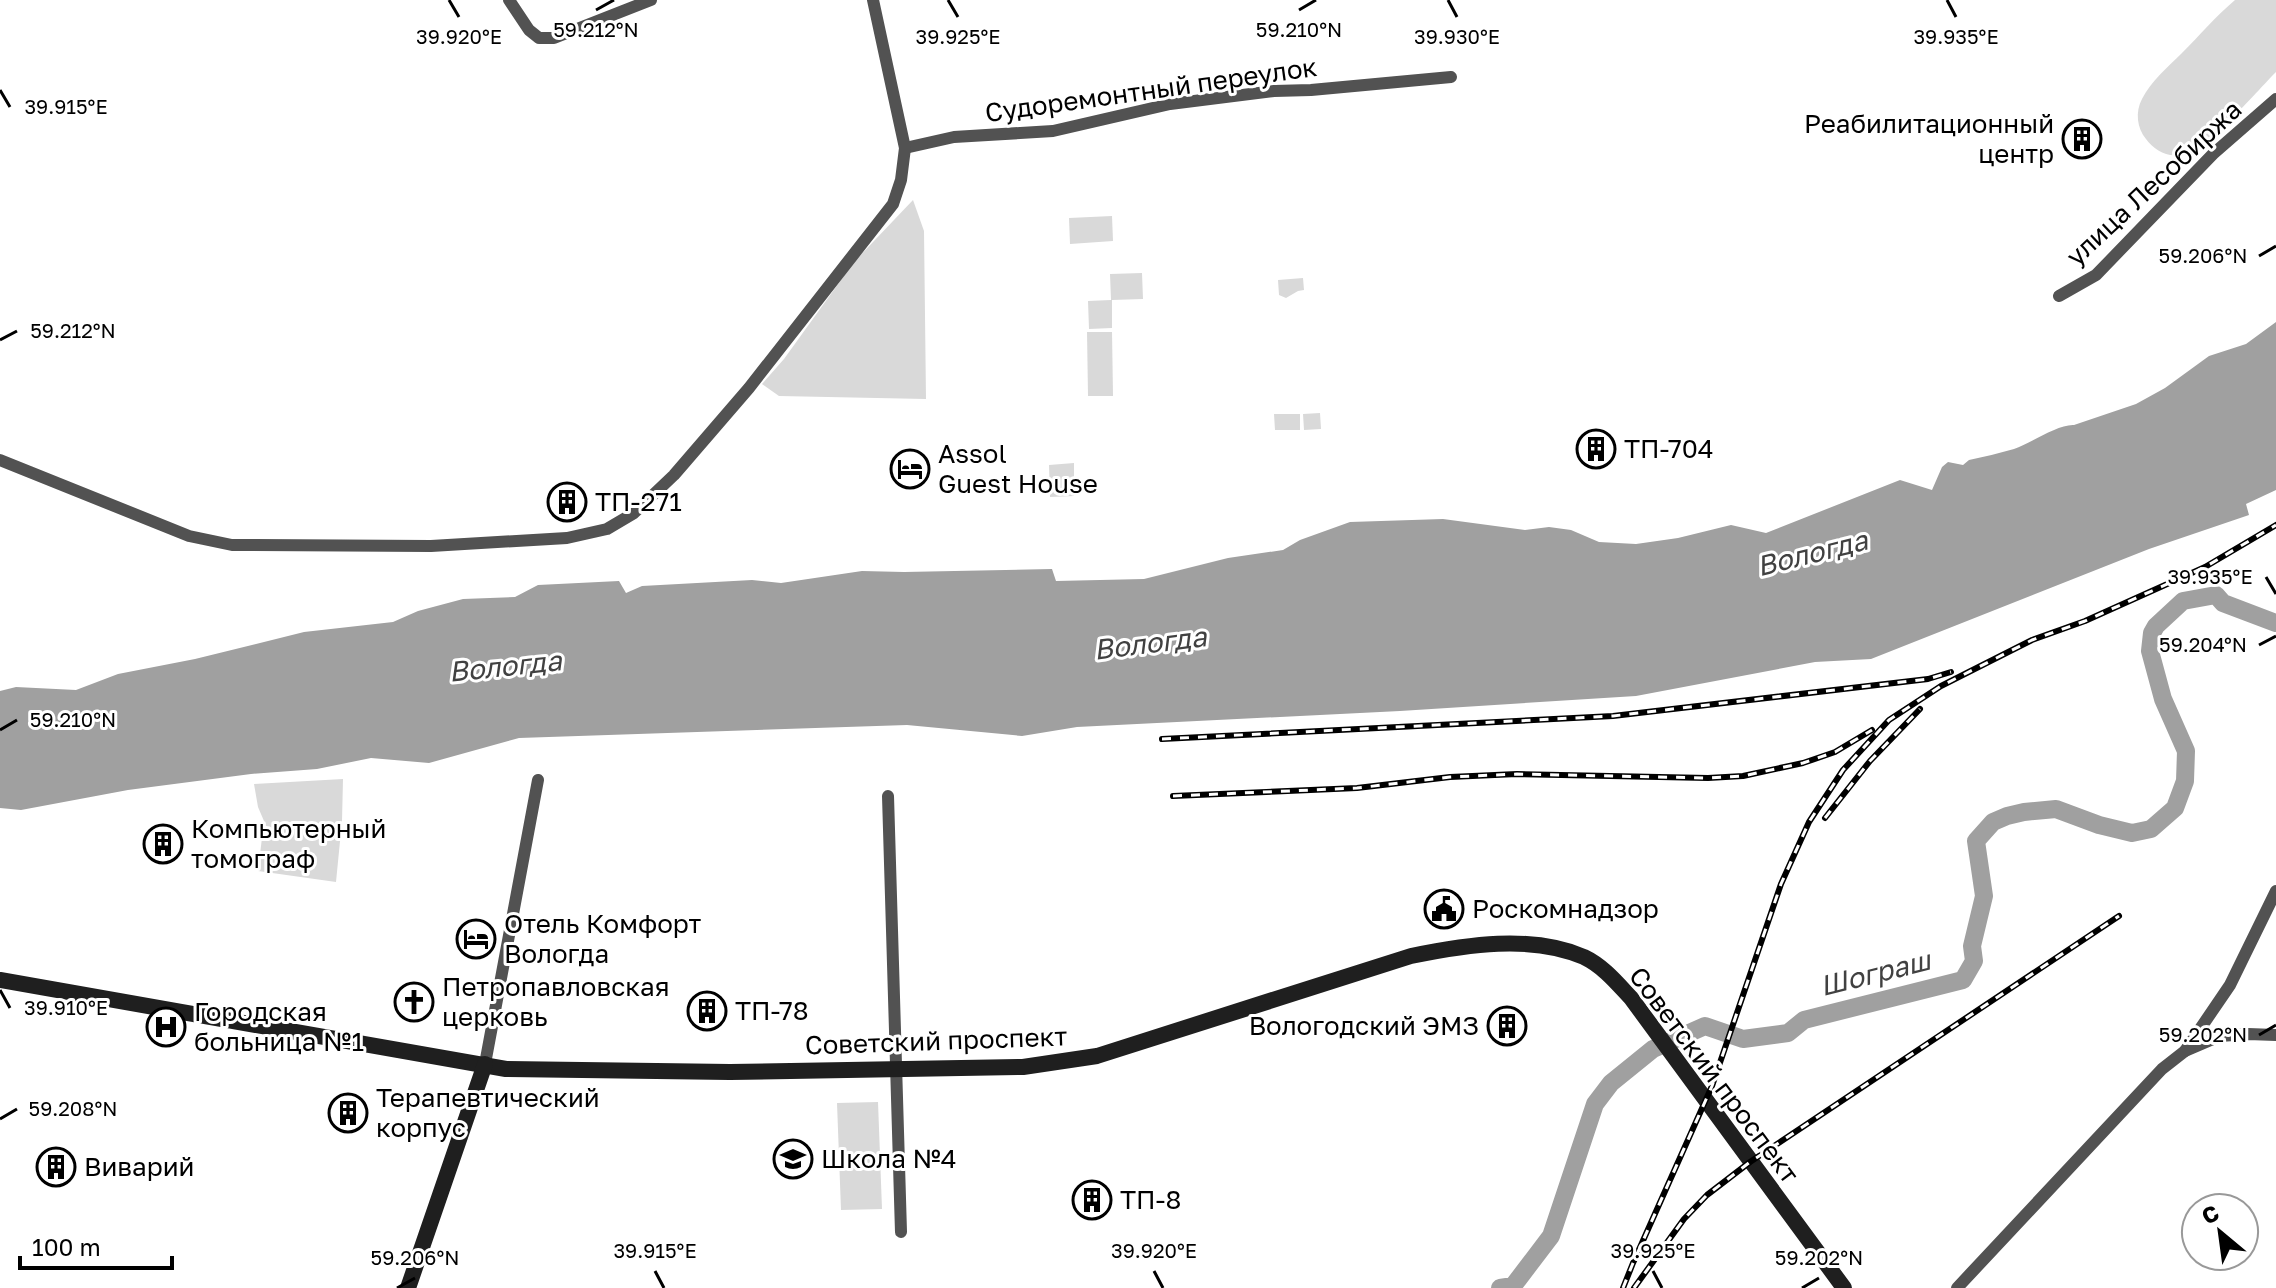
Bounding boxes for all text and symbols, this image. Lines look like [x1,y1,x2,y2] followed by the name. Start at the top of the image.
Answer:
[553,17,639,41] text: 59.212°N
[1256,17,1342,41] text: 59.210°N
[416,24,502,48] text: 39.920°E
[915,24,1001,48] text: 39.925°E
[1414,24,1500,48] text: 39.930°E
[1913,24,1999,48] text: 39.935°E
[983,51,1319,128] street label: Судоремонтный переулок
[2060,93,2248,272] street label: улица Лесобиржа
[24,94,108,118] text: 39.915°E
[1804,108,2054,169] place label: Реабилитационный центр
[2061,118,2103,160] building icon: Реабилитационный центр
[2159,243,2247,267] text: 59.206°N
[30,318,116,342] text: 59.212°N
[1575,428,1617,470] building icon: ТП-704
[1624,433,1714,464] place label: ТП-704
[938,438,1098,499] place label: Assol Guest House
[889,448,931,490] hotel icon: Assol Guest House
[546,481,588,523] building icon: ТП-271
[595,486,682,517] place label: ТП-271
[1753,523,1872,582] water label: Вологда
[2167,564,2253,588] text: 39.935°E
[1092,619,1209,666] water label: Вологда
[2159,632,2247,656] text: 59.204°N
[447,643,564,688] water label: Вологда
[30,707,116,731] text: 59.210°N
[191,813,386,874] place label: Компьютерный томограф
[142,823,184,865] building icon: Компьютерный томограф
[1423,888,1465,930] public building icon: Роскомнадзор
[1472,893,1659,924] place label: Роскомнадзор
[504,908,701,969] place label: Отель Комфорт Вологда
[455,918,497,960] hotel icon: Отель Комфорт Вологда
[1816,942,1936,1002] water label: Шограш
[1623,961,1806,1189] street label: Советский проспект
[442,971,670,1032] place label: Петропавловская церковь
[393,981,435,1023] church icon: Петропавловская церковь
[686,990,728,1032] building icon: ТП-78
[24,995,108,1019] text: 39.910°E
[735,995,809,1026] place label: ТП-78
[194,996,364,1057] place label: Городская больница №1
[1486,1005,1528,1047] building icon: Вологодский ЭМЗ
[145,1006,187,1048] hospital icon: Городская больница №1
[1249,1010,1479,1041] place label: Вологодский ЭМЗ
[804,1020,1068,1061] street label: Советский проспект
[2159,1022,2247,1046] text: 59.202°N
[376,1082,600,1143] place label: Терапевтический корпус
[327,1092,369,1134] building icon: Терапевтический корпус
[29,1096,117,1120] text: 59.208°N
[772,1138,814,1180] school or university icon: Школа №4
[821,1143,957,1174] place label: Школа №4
[35,1146,77,1188] building icon: Виварий
[84,1151,194,1182] place label: Виварий
[1071,1179,1113,1221] building icon: ТП-8
[1120,1184,1181,1215] place label: ТП-8
[2180,1192,2260,1272] north arrow
[2197,1198,2223,1230] text: С
[20,1220,172,1270] scale bar
[32,1232,101,1261] text: 100 m
[613,1238,697,1262] text: 39.915°E
[1111,1238,1197,1262] text: 39.920°E
[1610,1238,1696,1262] text: 39.925°E
[371,1245,459,1269] text: 59.206°N
[1775,1245,1863,1269] text: 59.202°N

